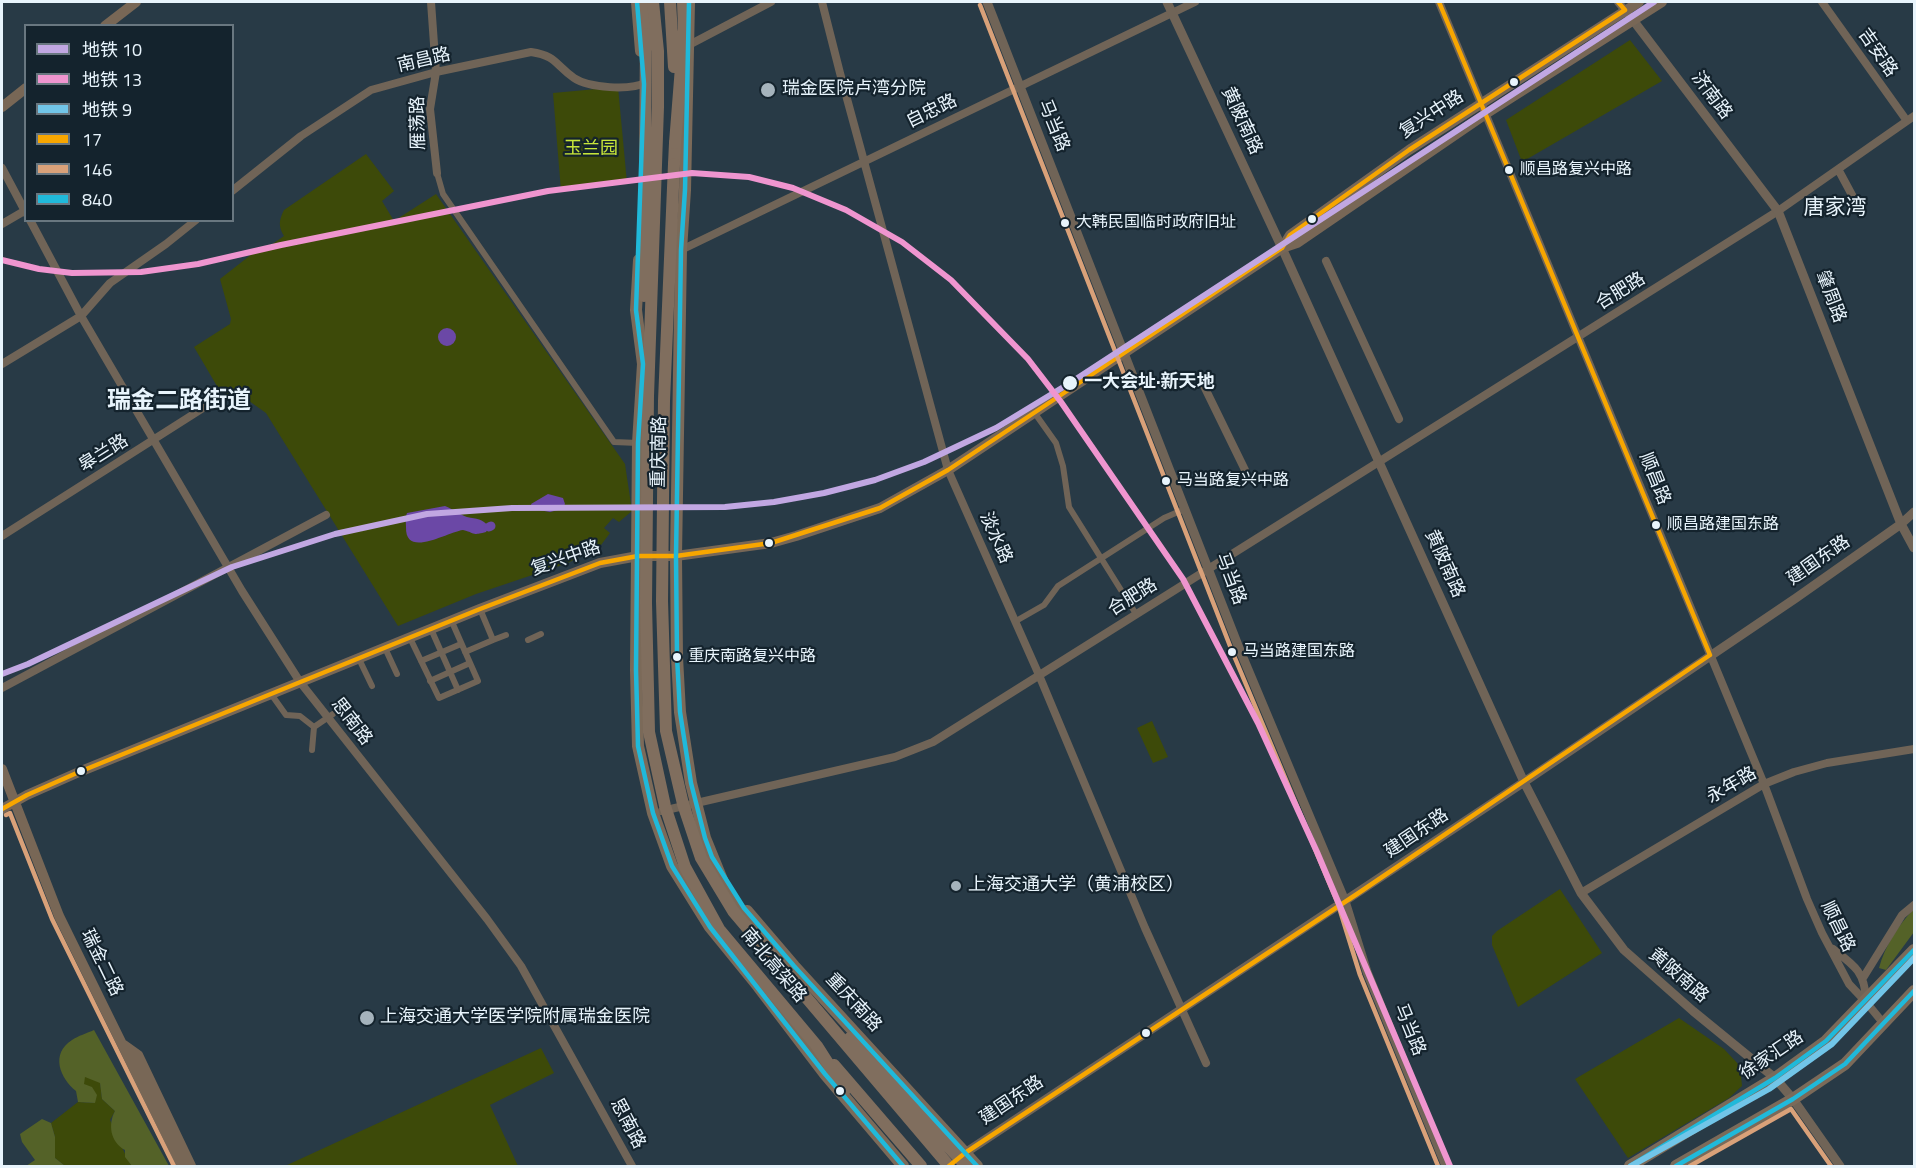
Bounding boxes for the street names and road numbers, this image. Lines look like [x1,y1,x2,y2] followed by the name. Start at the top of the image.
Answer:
[1853,25,1901,81] street label: 吉安路
[395,44,453,78] street label: 南昌路
[1686,68,1736,124] street label: 济南路
[1216,84,1266,158] street label: 黄陂南路
[1396,86,1468,144] street label: 复兴中路
[903,90,961,134] street label: 自忠路
[408,96,430,150] street label: 雁荡路
[1033,97,1073,155] street label: 马当路
[1810,268,1850,326] street label: 肇周路
[1592,269,1650,315] street label: 合肥路
[649,416,671,488] street label: 重庆南路
[75,431,133,477] street label: 皋兰路
[1634,450,1674,508] street label: 顺昌路
[974,509,1016,567] street label: 淡水路
[1419,527,1469,601] street label: 黄陂南路
[1783,532,1855,590] street label: 建国东路
[528,537,604,581] street label: 复兴中路
[1210,550,1250,608] street label: 马当路
[1104,575,1162,621] street label: 合肥路
[326,694,376,750] street label: 思南路
[1703,763,1761,809] street label: 永年路
[1381,805,1453,863] street label: 建国东路
[1815,898,1859,956] street label: 顺昌路
[736,925,810,1007] street label: 南北高架路
[76,926,126,1000] street label: 瑞金二路
[1644,944,1712,1008] street label: 黄陂南路
[821,969,885,1037] street label: 重庆南路
[1389,1001,1429,1059] street label: 马当路
[1736,1027,1808,1085] street label: 徐家汇路
[976,1072,1048,1130] street label: 建国东路
[605,1095,649,1153] street label: 思南路

